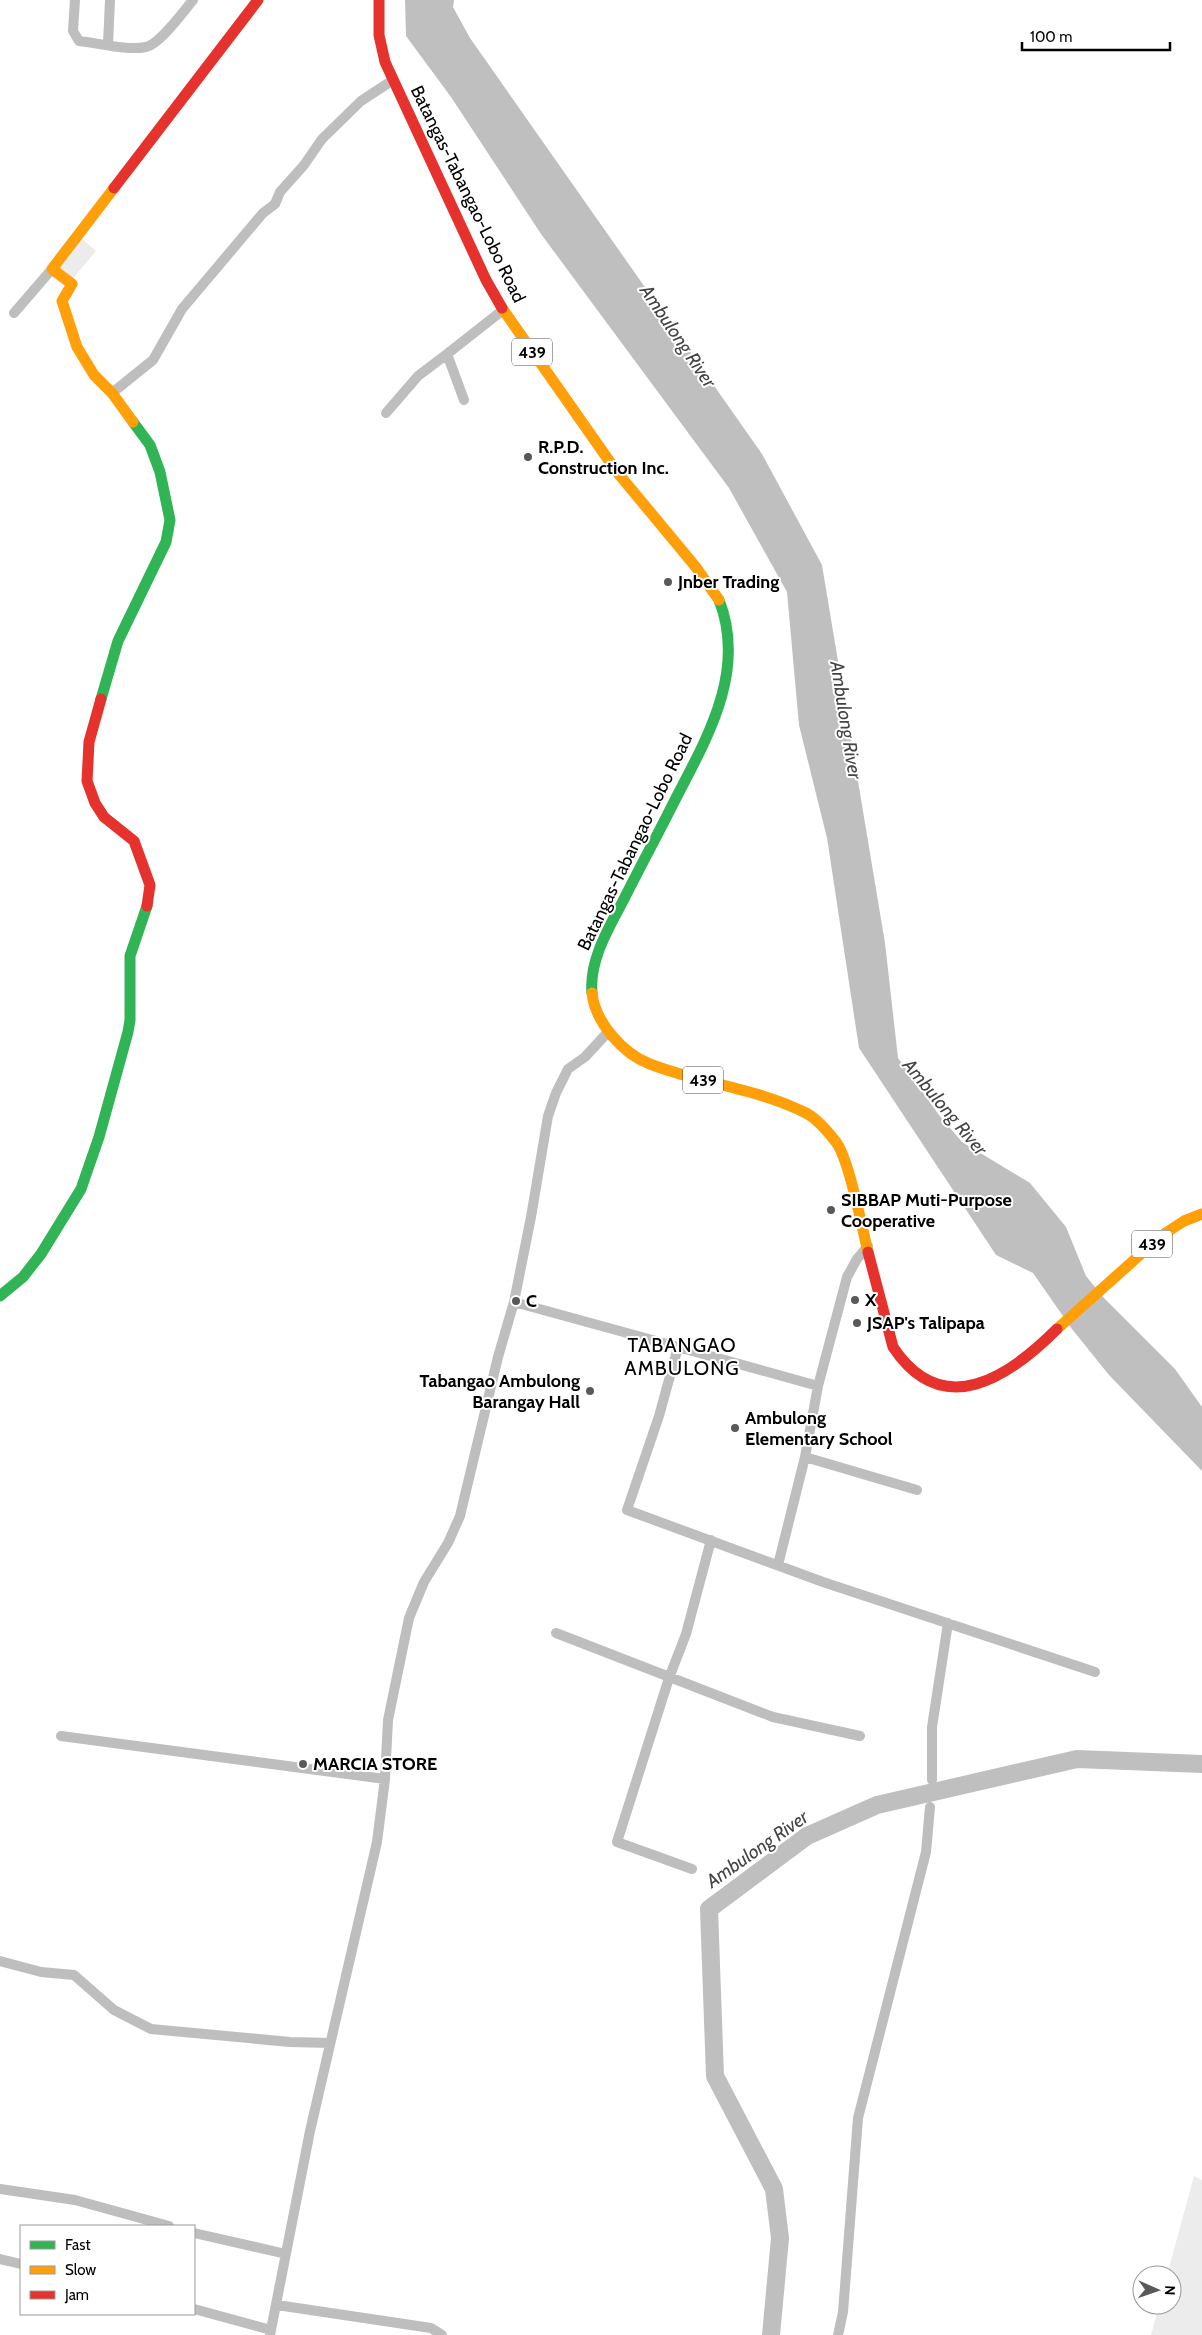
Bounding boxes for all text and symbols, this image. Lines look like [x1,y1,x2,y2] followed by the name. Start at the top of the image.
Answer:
[1022,20,1170,52] scale bar
[1030,28,1072,46] text: 100 m
[406,82,530,306] street label: Batangas-Tabangao-Lobo Road
[635,279,722,393] water label: Ambulong River
[512,338,552,366] road number: 439
[538,436,669,479] place label: R.P.D. Construction Inc.
[522,451,534,463] marker: R.P.D. Construction Inc.
[677,571,779,593] place label: Jnber Trading
[662,576,674,588] marker: Jnber Trading
[825,658,867,782] water label: Ambulong River
[573,730,697,954] street label: Batangas-Tabangao-Lobo Road
[897,1053,993,1161] water label: Ambulong River
[683,1066,723,1094] road number: 439
[841,1189,1012,1232] place label: SIBBAP Muti-Purpose Cooperative
[825,1204,837,1216] marker: SIBBAP Muti-Purpose Cooperative
[1132,1230,1172,1258] road number: 439
[864,1289,877,1311] place label: X
[526,1290,537,1312] place label: C
[849,1294,861,1306] marker: X
[510,1295,522,1307] marker: C
[866,1312,985,1334] place label: JSAP's Talipapa
[851,1317,863,1329] marker: JSAP's Talipapa
[624,1333,740,1380] district label: TABANGAO AMBULONG
[420,1370,580,1413] place label: Tabangao Ambulong Barangay Hall
[584,1385,596,1397] marker: Tabangao Ambulong Barangay Hall
[745,1407,893,1450] place label: Ambulong Elementary School
[729,1422,741,1434] marker: Ambulong Elementary School
[313,1753,437,1775] place label: MARCIA STORE
[297,1758,309,1770] marker: MARCIA STORE
[701,1805,813,1893] water label: Ambulong River
[20,2225,195,2315] legend
[65,2236,90,2254] text: Fast
[65,2261,96,2279] text: Slow
[1132,2265,1182,2315] north arrow
[1161,2285,1179,2296] text: N
[64,2286,89,2304] text: Jam

